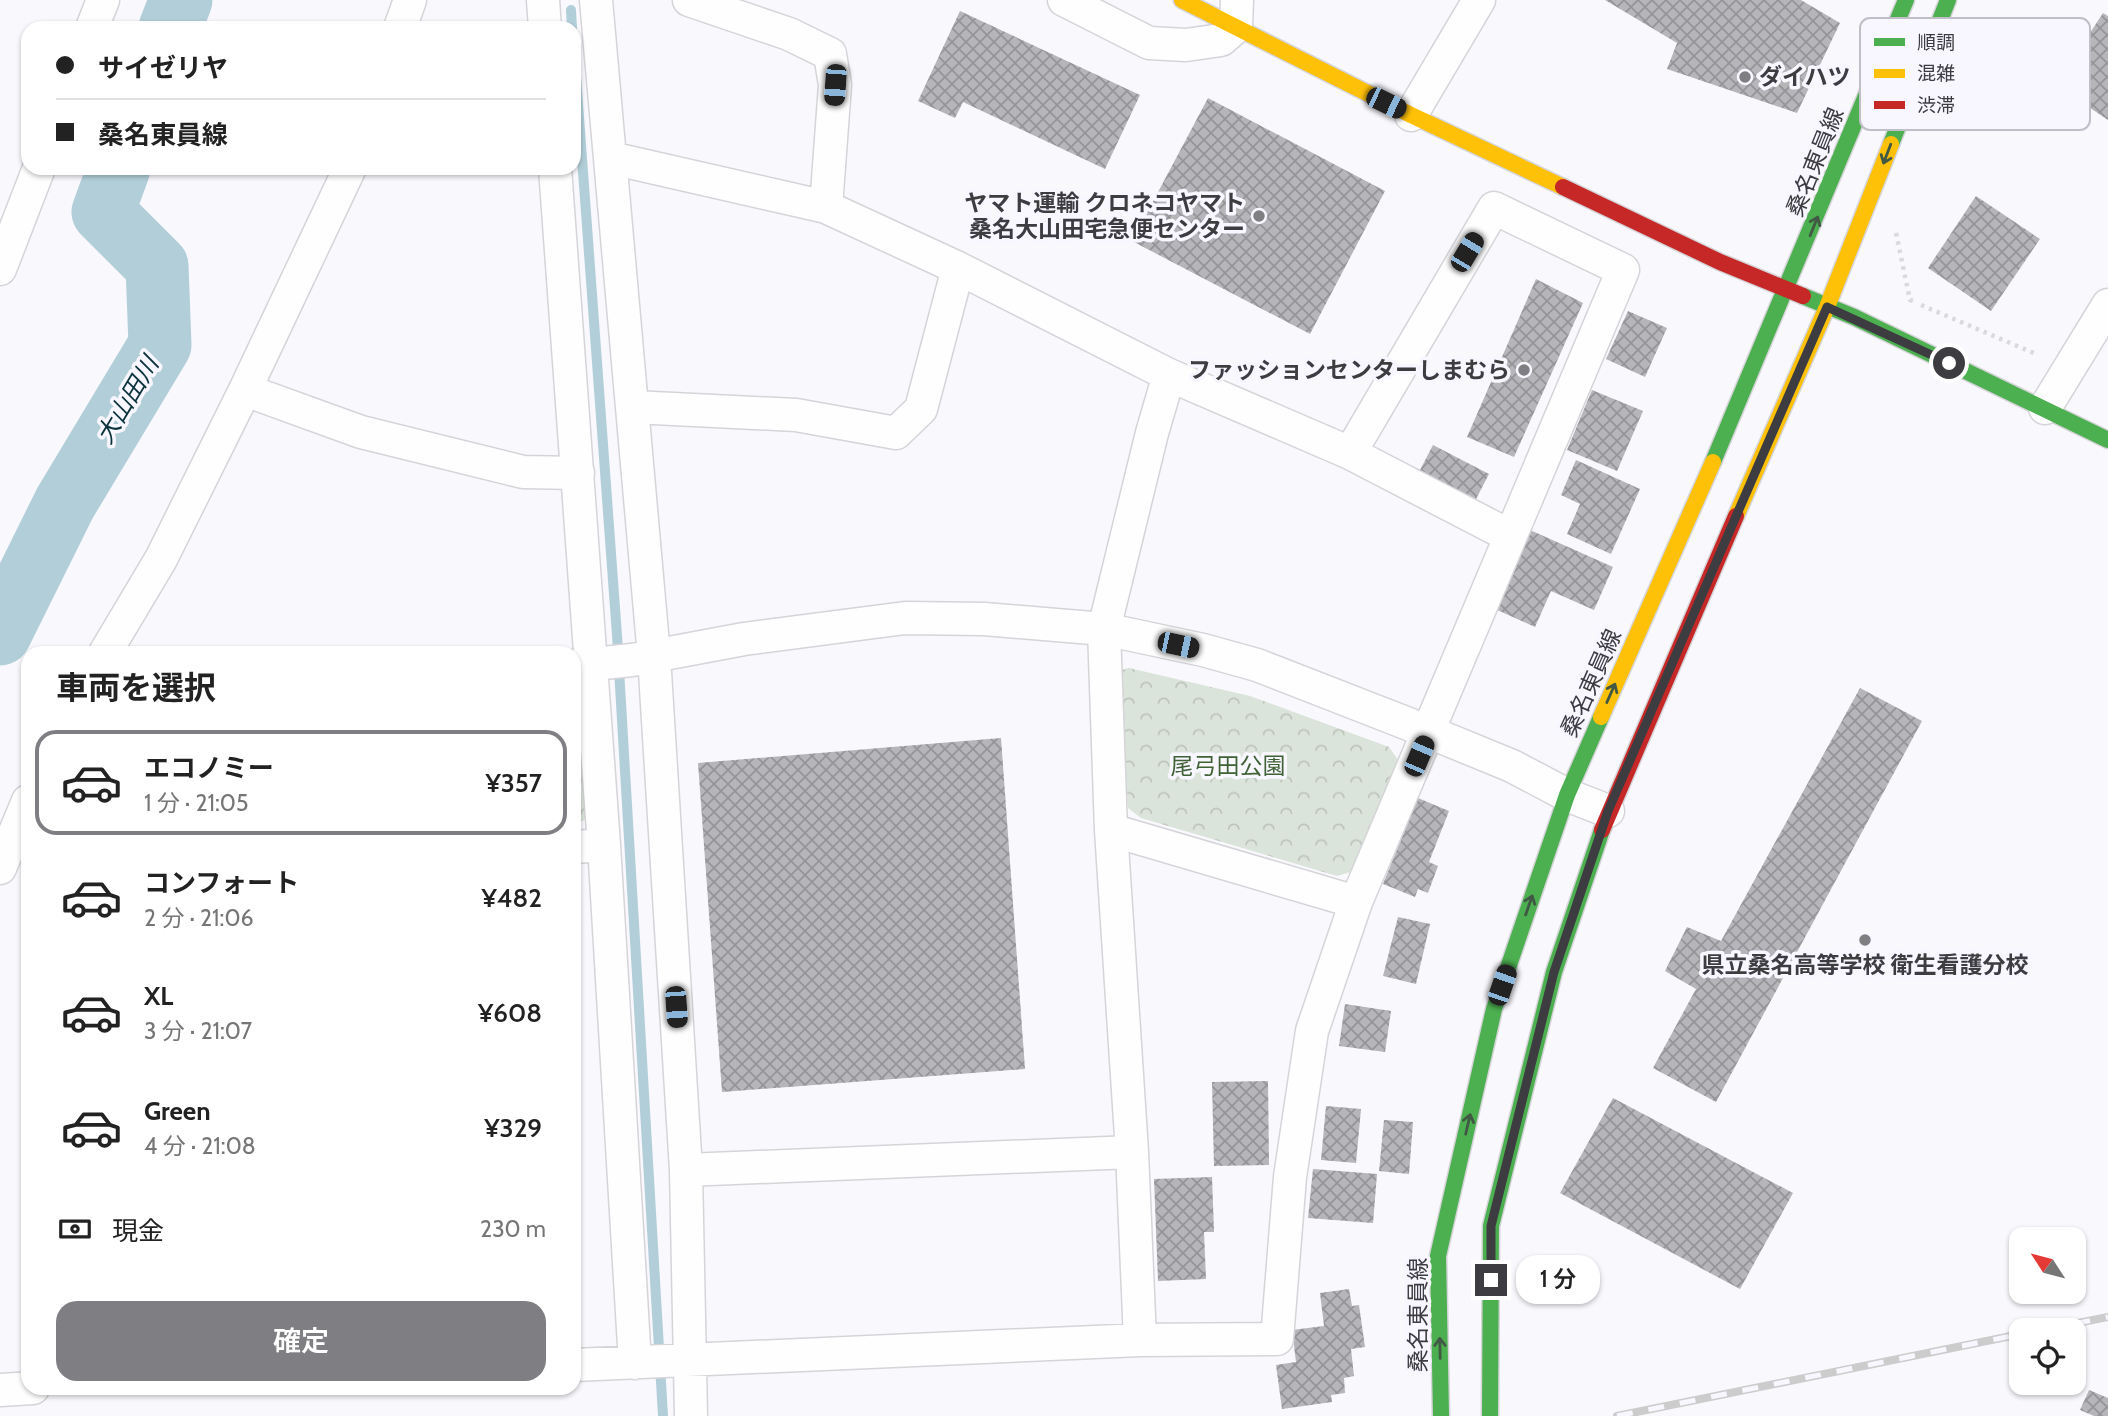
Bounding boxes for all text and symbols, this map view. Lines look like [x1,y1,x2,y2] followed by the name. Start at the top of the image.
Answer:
[1860,18,2090,130] legend
[1917,31,1955,54] text: 順調
[98,52,228,84] text: サイゼリヤ
[1917,62,1955,85] text: 混雑
[824,63,847,107] car
[1759,63,1851,91] place label: ダイハツ
[1737,69,1753,85] marker: ダイハツ
[1363,84,1410,122] car
[1917,94,1955,117] text: 渋滞
[1780,103,1850,221] street label: 桑名東員線
[98,119,228,151] text: 桑名東員線
[1879,143,1892,165] one-way arrow
[964,189,1245,243] place label: ヤマト運輸 クロネコヤマト 桑名大山田宅急便センター
[1251,208,1267,224] marker: ヤマト運輸 クロネコヤマト 桑名大山田宅急便センター
[1808,215,1821,237] one-way arrow
[1448,229,1487,275] car
[1933,347,1965,379] route start
[90,349,166,449] water label: 大山田川
[1188,356,1510,384] place label: ファッションセンターしまむら
[1516,362,1532,378] marker: ファッションセンターしまむら
[1555,625,1627,741] street label: 桑名東員線
[1156,630,1201,660] car
[56,668,216,707] text: 車両を選択
[1605,683,1618,704] one-way arrow
[1402,733,1437,779] car
[60,751,123,814] icon: car
[144,752,274,784] text: エコノミー
[1171,752,1286,780] park label: 尾弓田公園
[485,767,542,799] text: ¥357
[144,789,248,817] text: 1 分 · 21:05
[60,866,123,929] icon: car
[144,867,299,899] text: コンフォート
[481,882,542,914] text: ¥482
[1524,894,1536,916] one-way arrow
[144,904,254,932] text: 2 分 · 21:06
[1857,932,1873,948] marker: 県立桑名高等学校 衛生看護分校
[1701,951,2029,979] place label: 県立桑名高等学校 衛生看護分校
[1486,962,1519,1008] car
[144,980,173,1012] text: XL
[60,981,123,1044] icon: car
[665,985,688,1029] car
[478,997,542,1029] text: ¥608
[144,1017,252,1045] text: 3 分 · 21:07
[144,1095,211,1127] text: Green
[60,1096,123,1159] icon: car
[484,1112,542,1144] text: ¥329
[1462,1113,1475,1136] one-way arrow
[144,1132,256,1160] text: 4 分 · 21:08
[56,1210,94,1248] icon: cash
[112,1215,164,1247] text: 現金
[480,1215,546,1243] text: 230 m
[2009,1227,2086,1304] north arrow
[2009,1227,2086,1395] map controls
[1516,1256,1600,1304] callout: 1 分
[1404,1258,1432,1373] street label: 桑名東員線
[1475,1264,1507,1296] route end
[1540,1265,1576,1293] text: 1 分
[56,1301,546,1381] button: 確定
[2009,1318,2086,1395] button: locate
[1433,1337,1447,1360] one-way arrow

